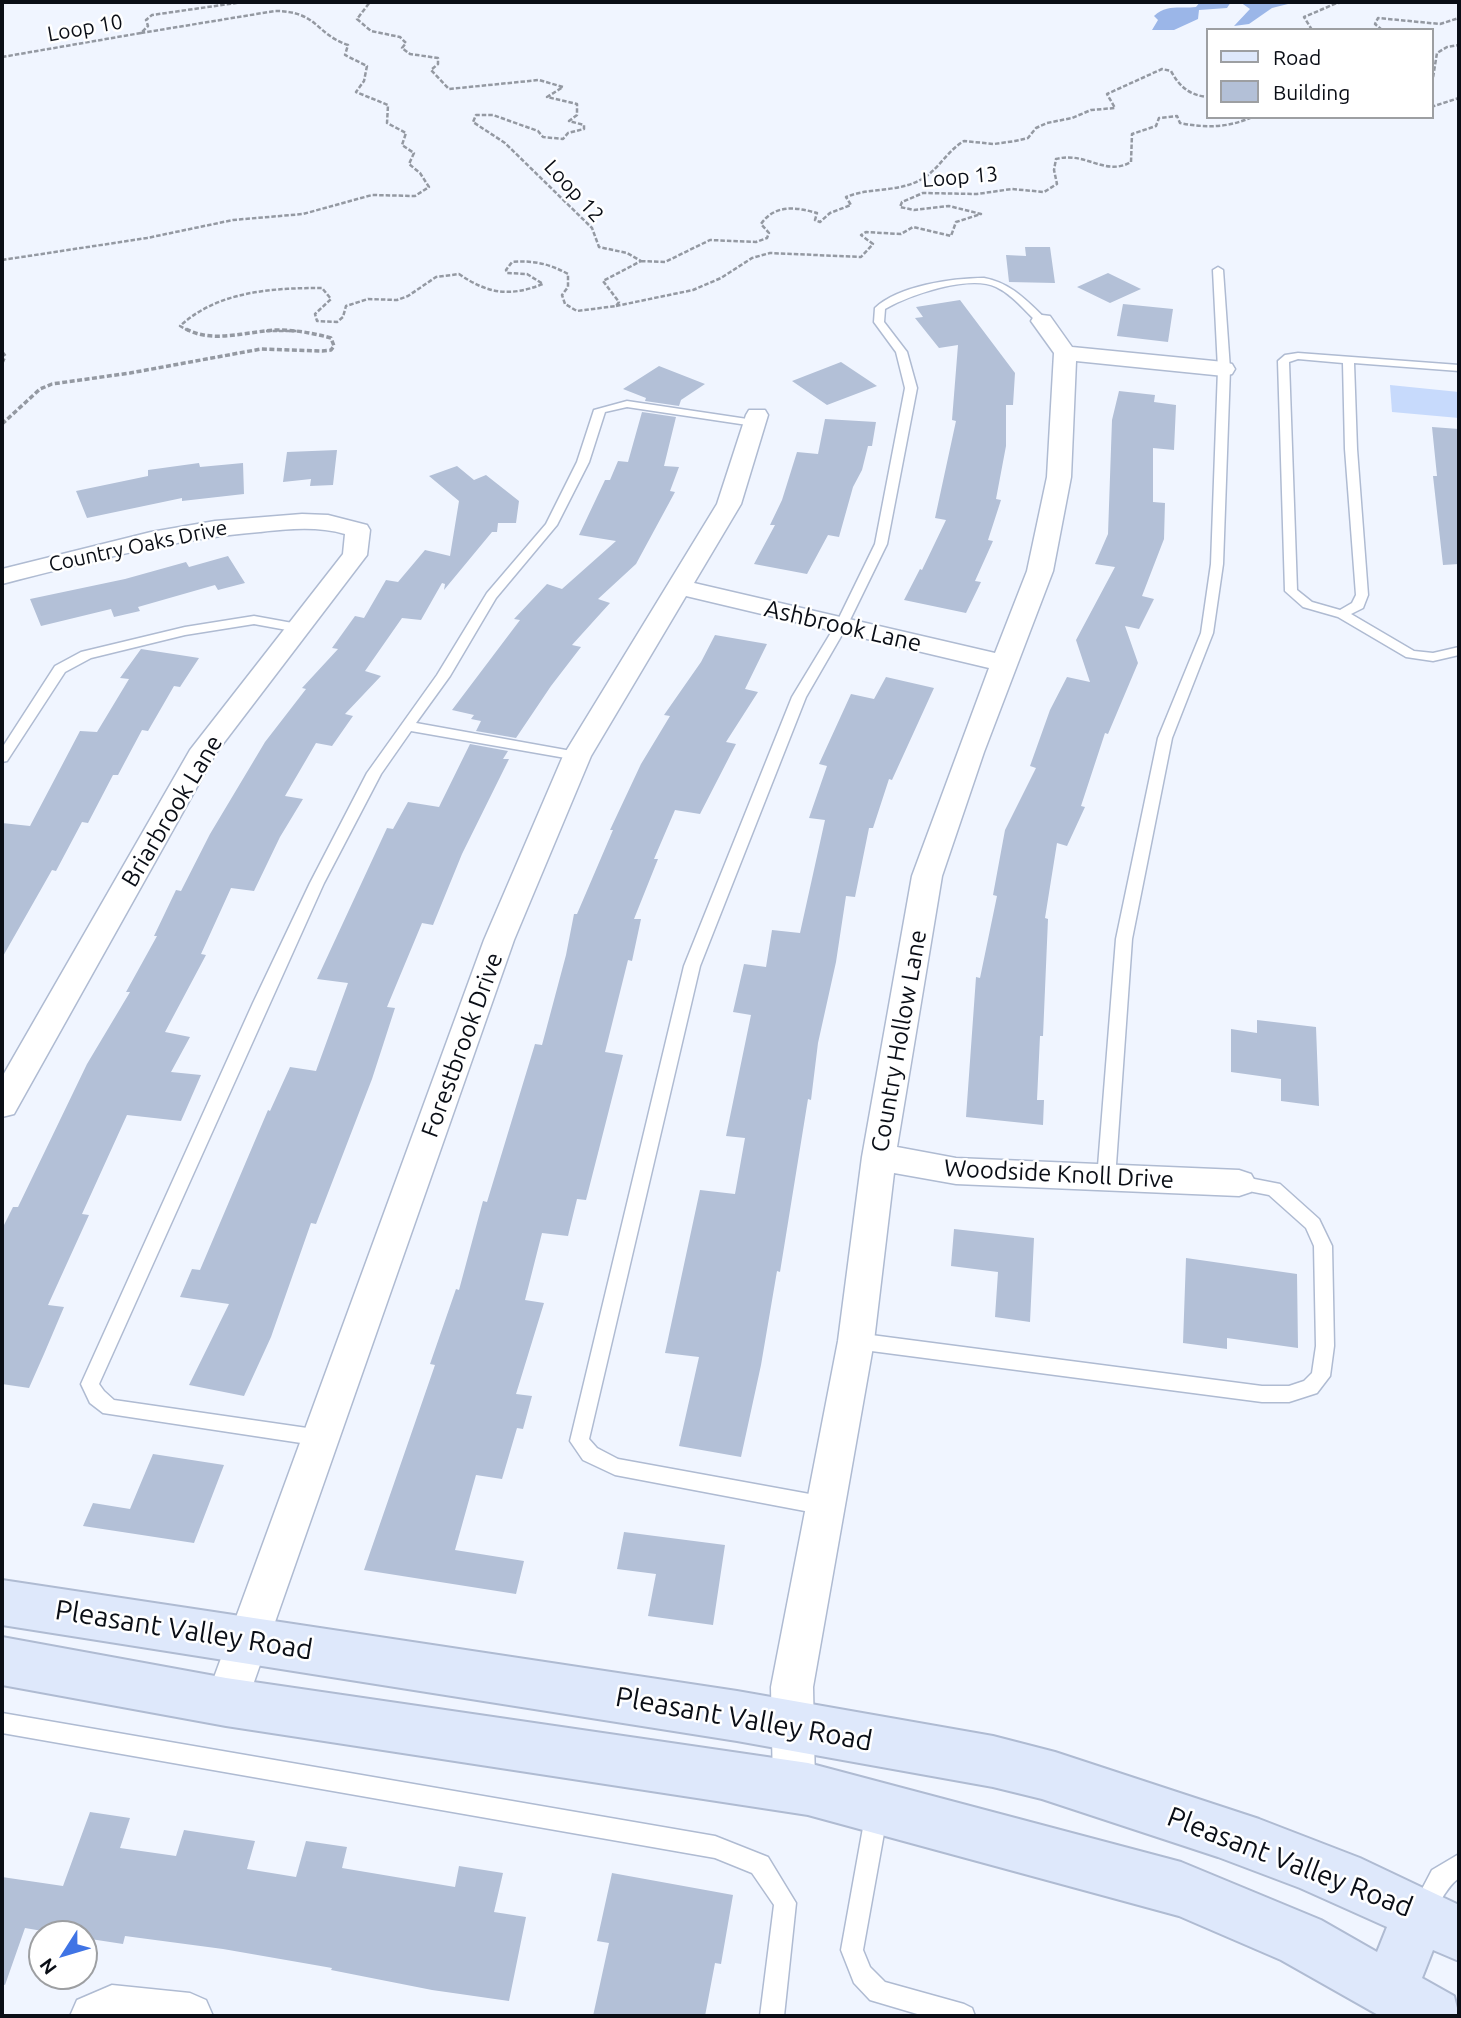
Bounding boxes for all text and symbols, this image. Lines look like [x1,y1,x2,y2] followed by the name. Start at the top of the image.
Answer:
[45,9,125,47] street label: Loop 10
[1206,28,1433,119] legend
[1273,45,1321,69] text: Road
[1273,80,1350,104] text: Building
[539,155,609,227] street label: Loop 12
[921,161,999,193] street label: Loop 13
[46,515,230,577] street label: Country Oaks Drive
[762,594,924,658] street label: Ashbrook Lane
[115,730,229,892] street label: Briarbrook Lane
[865,928,933,1154] street label: Country Hollow Lane
[415,949,509,1141] street label: Forestbrook Drive
[943,1154,1175,1194] street label: Woodside Knoll Drive
[53,1593,315,1667] street label: Pleasant Valley Road
[613,1680,875,1758] street label: Pleasant Valley Road
[1163,1800,1417,1924] street label: Pleasant Valley Road
[28,1920,98,1990] north arrow
[35,1954,61,1979] text: N

